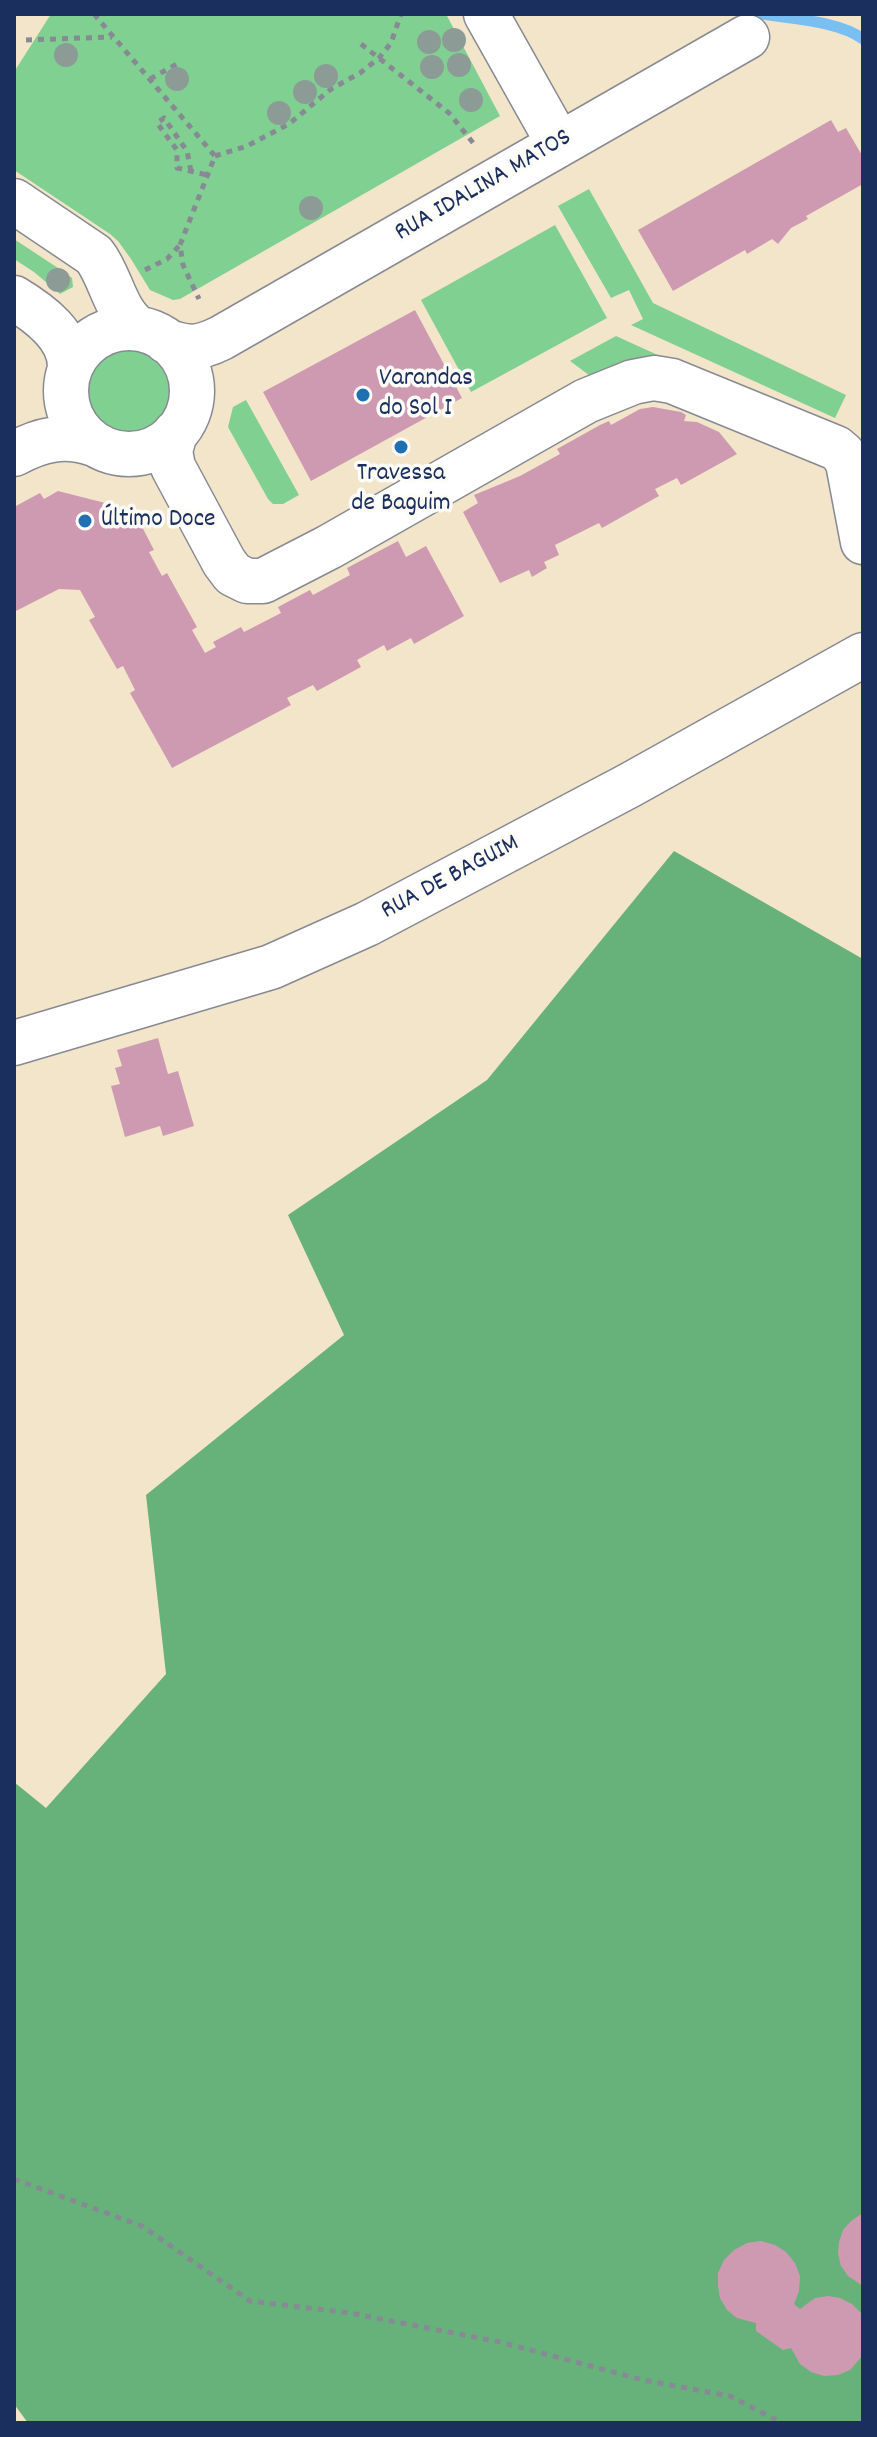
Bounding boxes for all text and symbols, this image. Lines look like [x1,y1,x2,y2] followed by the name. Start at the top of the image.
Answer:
[390,124,578,250] street label: RUA IDALINA MATOS
[379,364,473,426] place label: Varandas do Sol I
[354,386,372,404] marker: Varandas do Sol I
[392,438,410,456] marker: Travessa de Baguim
[351,459,451,520] place label: Travessa de Baguim
[101,505,216,537] place label: Último Doce
[76,512,94,530] marker: Último Doce
[377,830,525,928] street label: RUA DE BAGUIM

